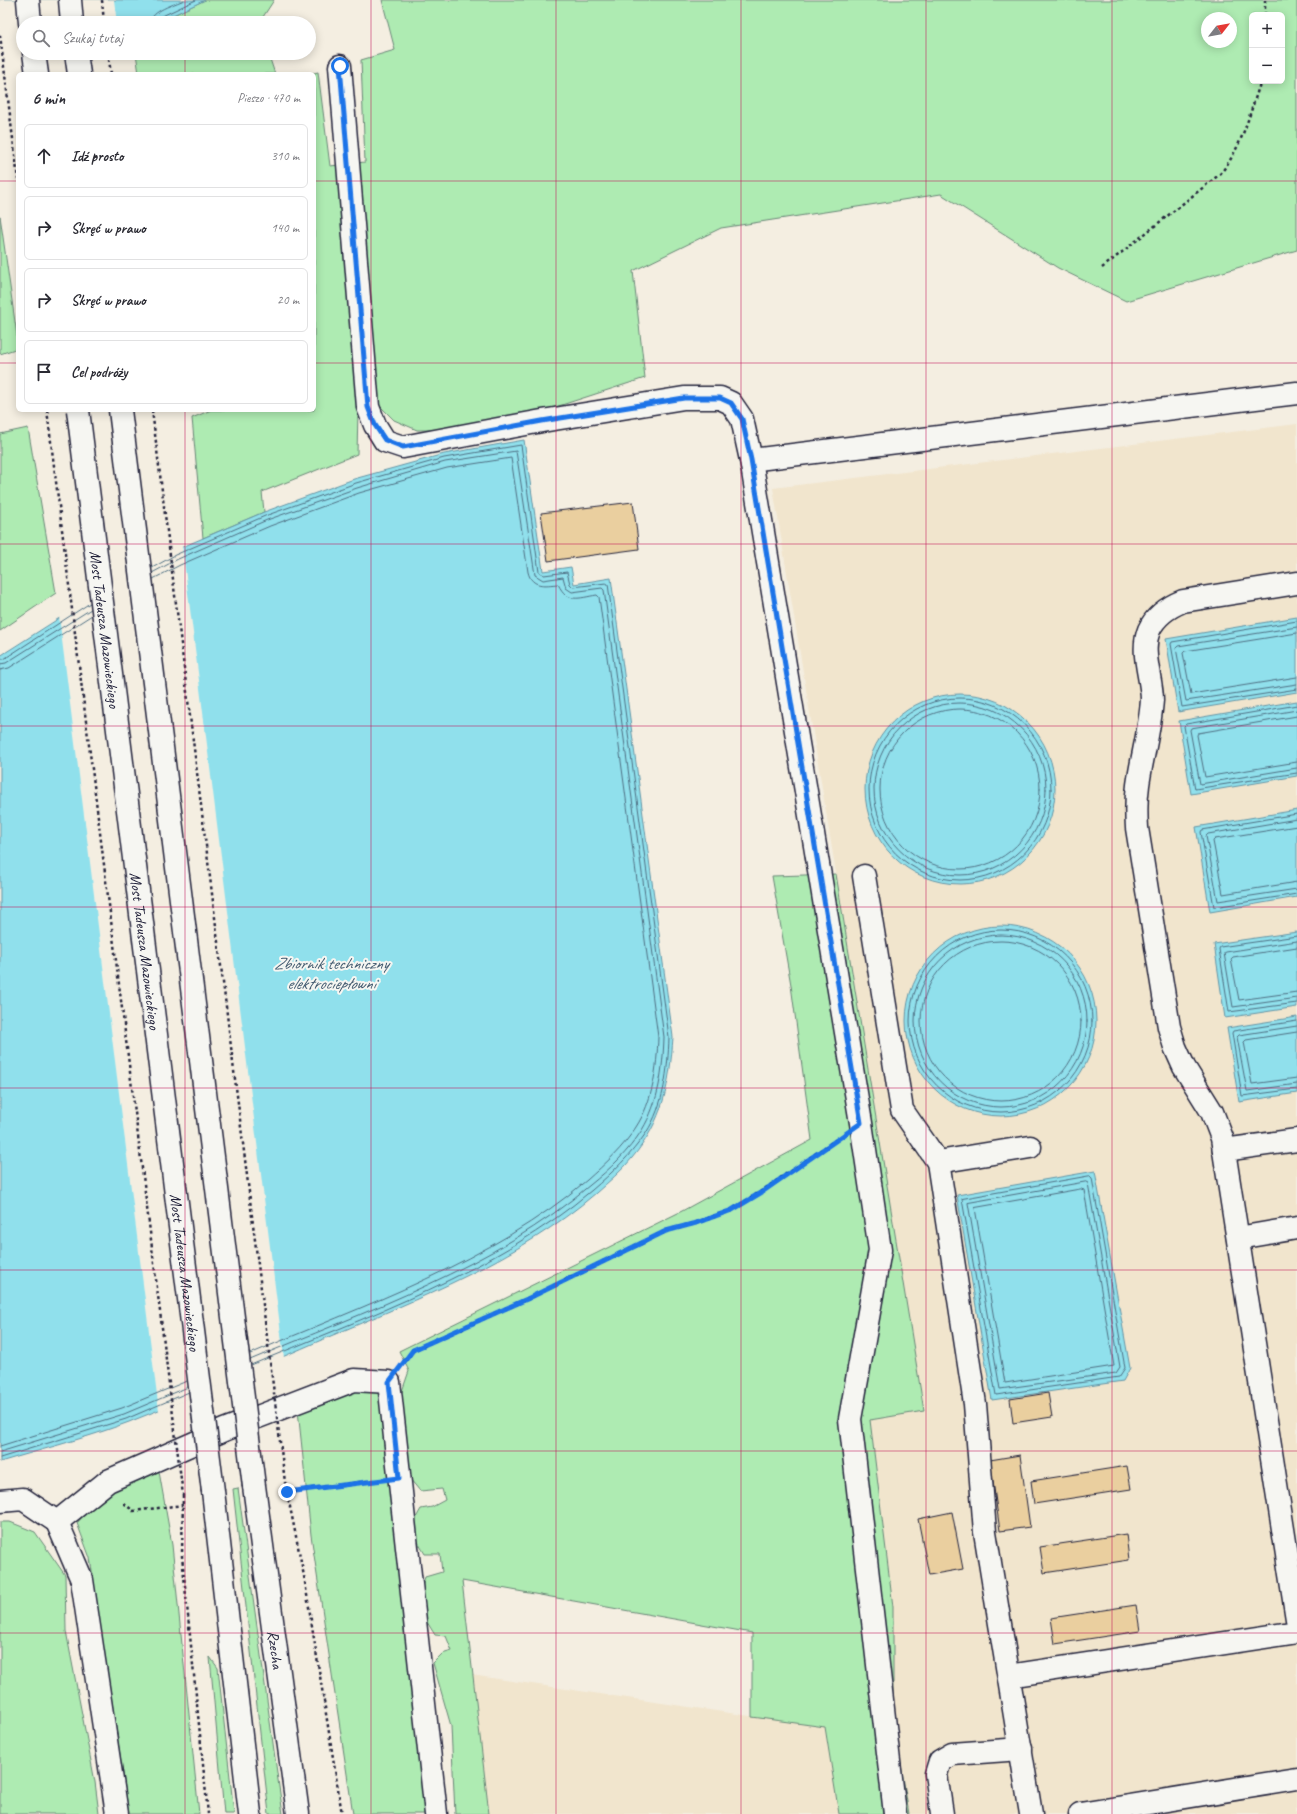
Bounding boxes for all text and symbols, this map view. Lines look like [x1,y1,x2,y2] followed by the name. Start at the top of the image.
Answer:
[1201,12,1237,48] north arrow
[1249,12,1285,84] map controls
[1249,12,1285,48] button: +
[16,16,316,60] search box
[30,27,52,49] icon: search
[62,29,123,48] text: Szukaj tutaj
[1249,48,1285,84] button: −
[331,57,349,75] route start
[32,88,65,109] text: 6 min
[237,90,300,106] text: Pieszo · 470 m
[33,145,55,167] icon: ahead
[71,147,124,166] text: Idź prosto
[271,148,299,164] text: 310 m
[33,217,55,239] icon: right
[71,219,146,238] text: Skręć w prawo
[271,220,299,236] text: 140 m
[33,289,55,311] icon: right
[71,291,146,310] text: Skręć w prawo
[277,292,299,308] text: 20 m
[33,361,55,383] icon: arrive
[71,363,127,382] text: Cel podróży
[85,550,124,710] street label: Most Tadeusza Mazowieckiego
[125,871,164,1032] street label: Most Tadeusza Mazowieckiego
[274,953,391,994] water label: Zbiornik techniczny elektrociepłowni
[165,1193,205,1353] street label: Most Tadeusza Mazowieckiego
[278,1483,296,1501] route end
[262,1629,288,1672] street label: Rzecha

